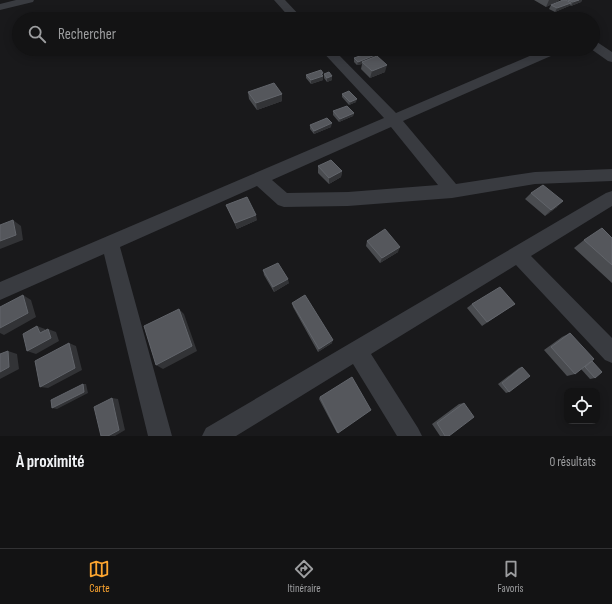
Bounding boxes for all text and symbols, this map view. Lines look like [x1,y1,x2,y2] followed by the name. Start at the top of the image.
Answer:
[12,12,600,56] search box
[26,23,48,45] icon: search
[58,25,116,44] text: Rechercher
[564,388,600,424] map controls
[564,388,600,424] button: locate
[16,452,84,472] text: À proximité
[549,454,596,470] text: 0 résultats
[88,558,110,595] tab: Carte
[287,558,321,595] tab: Itinéraire
[498,558,524,595] tab: Favoris

